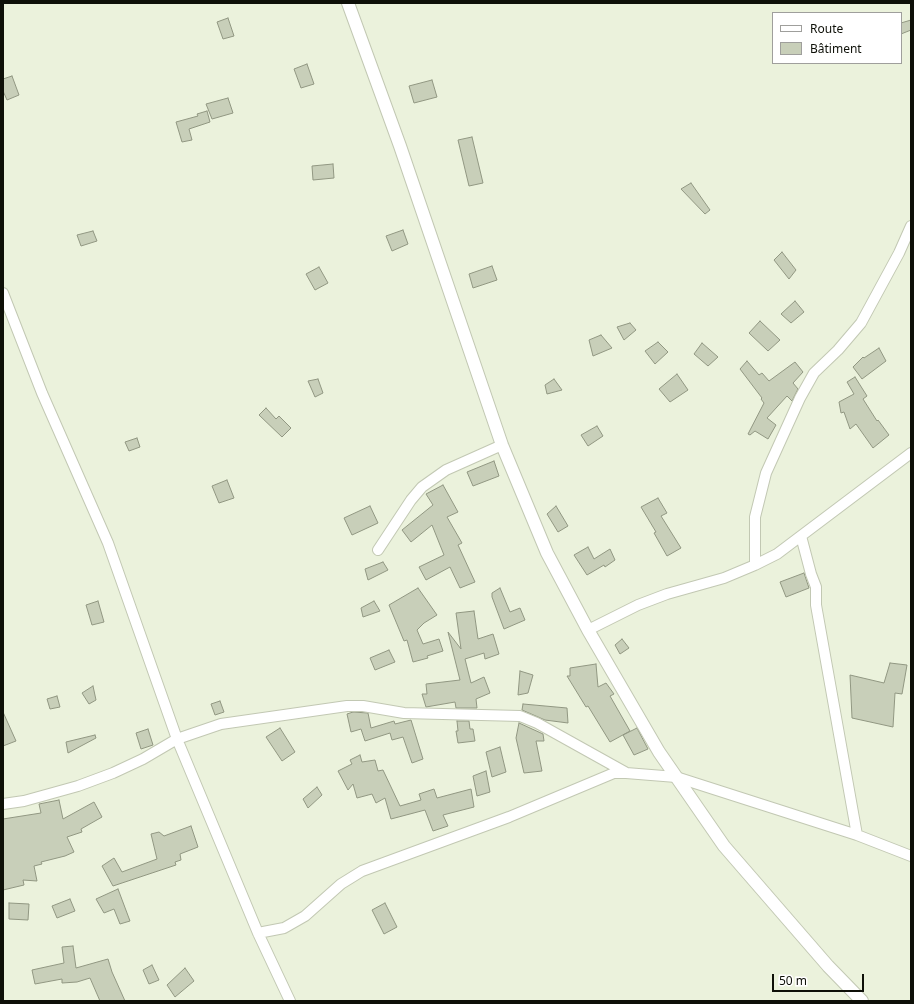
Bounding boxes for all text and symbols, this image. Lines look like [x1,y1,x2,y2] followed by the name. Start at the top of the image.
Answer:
[772,12,902,64] legend
[810,20,843,37] text: Route
[810,40,862,57] text: Bâtiment
[774,966,866,992] scale bar
[779,972,807,989] text: 50 m

